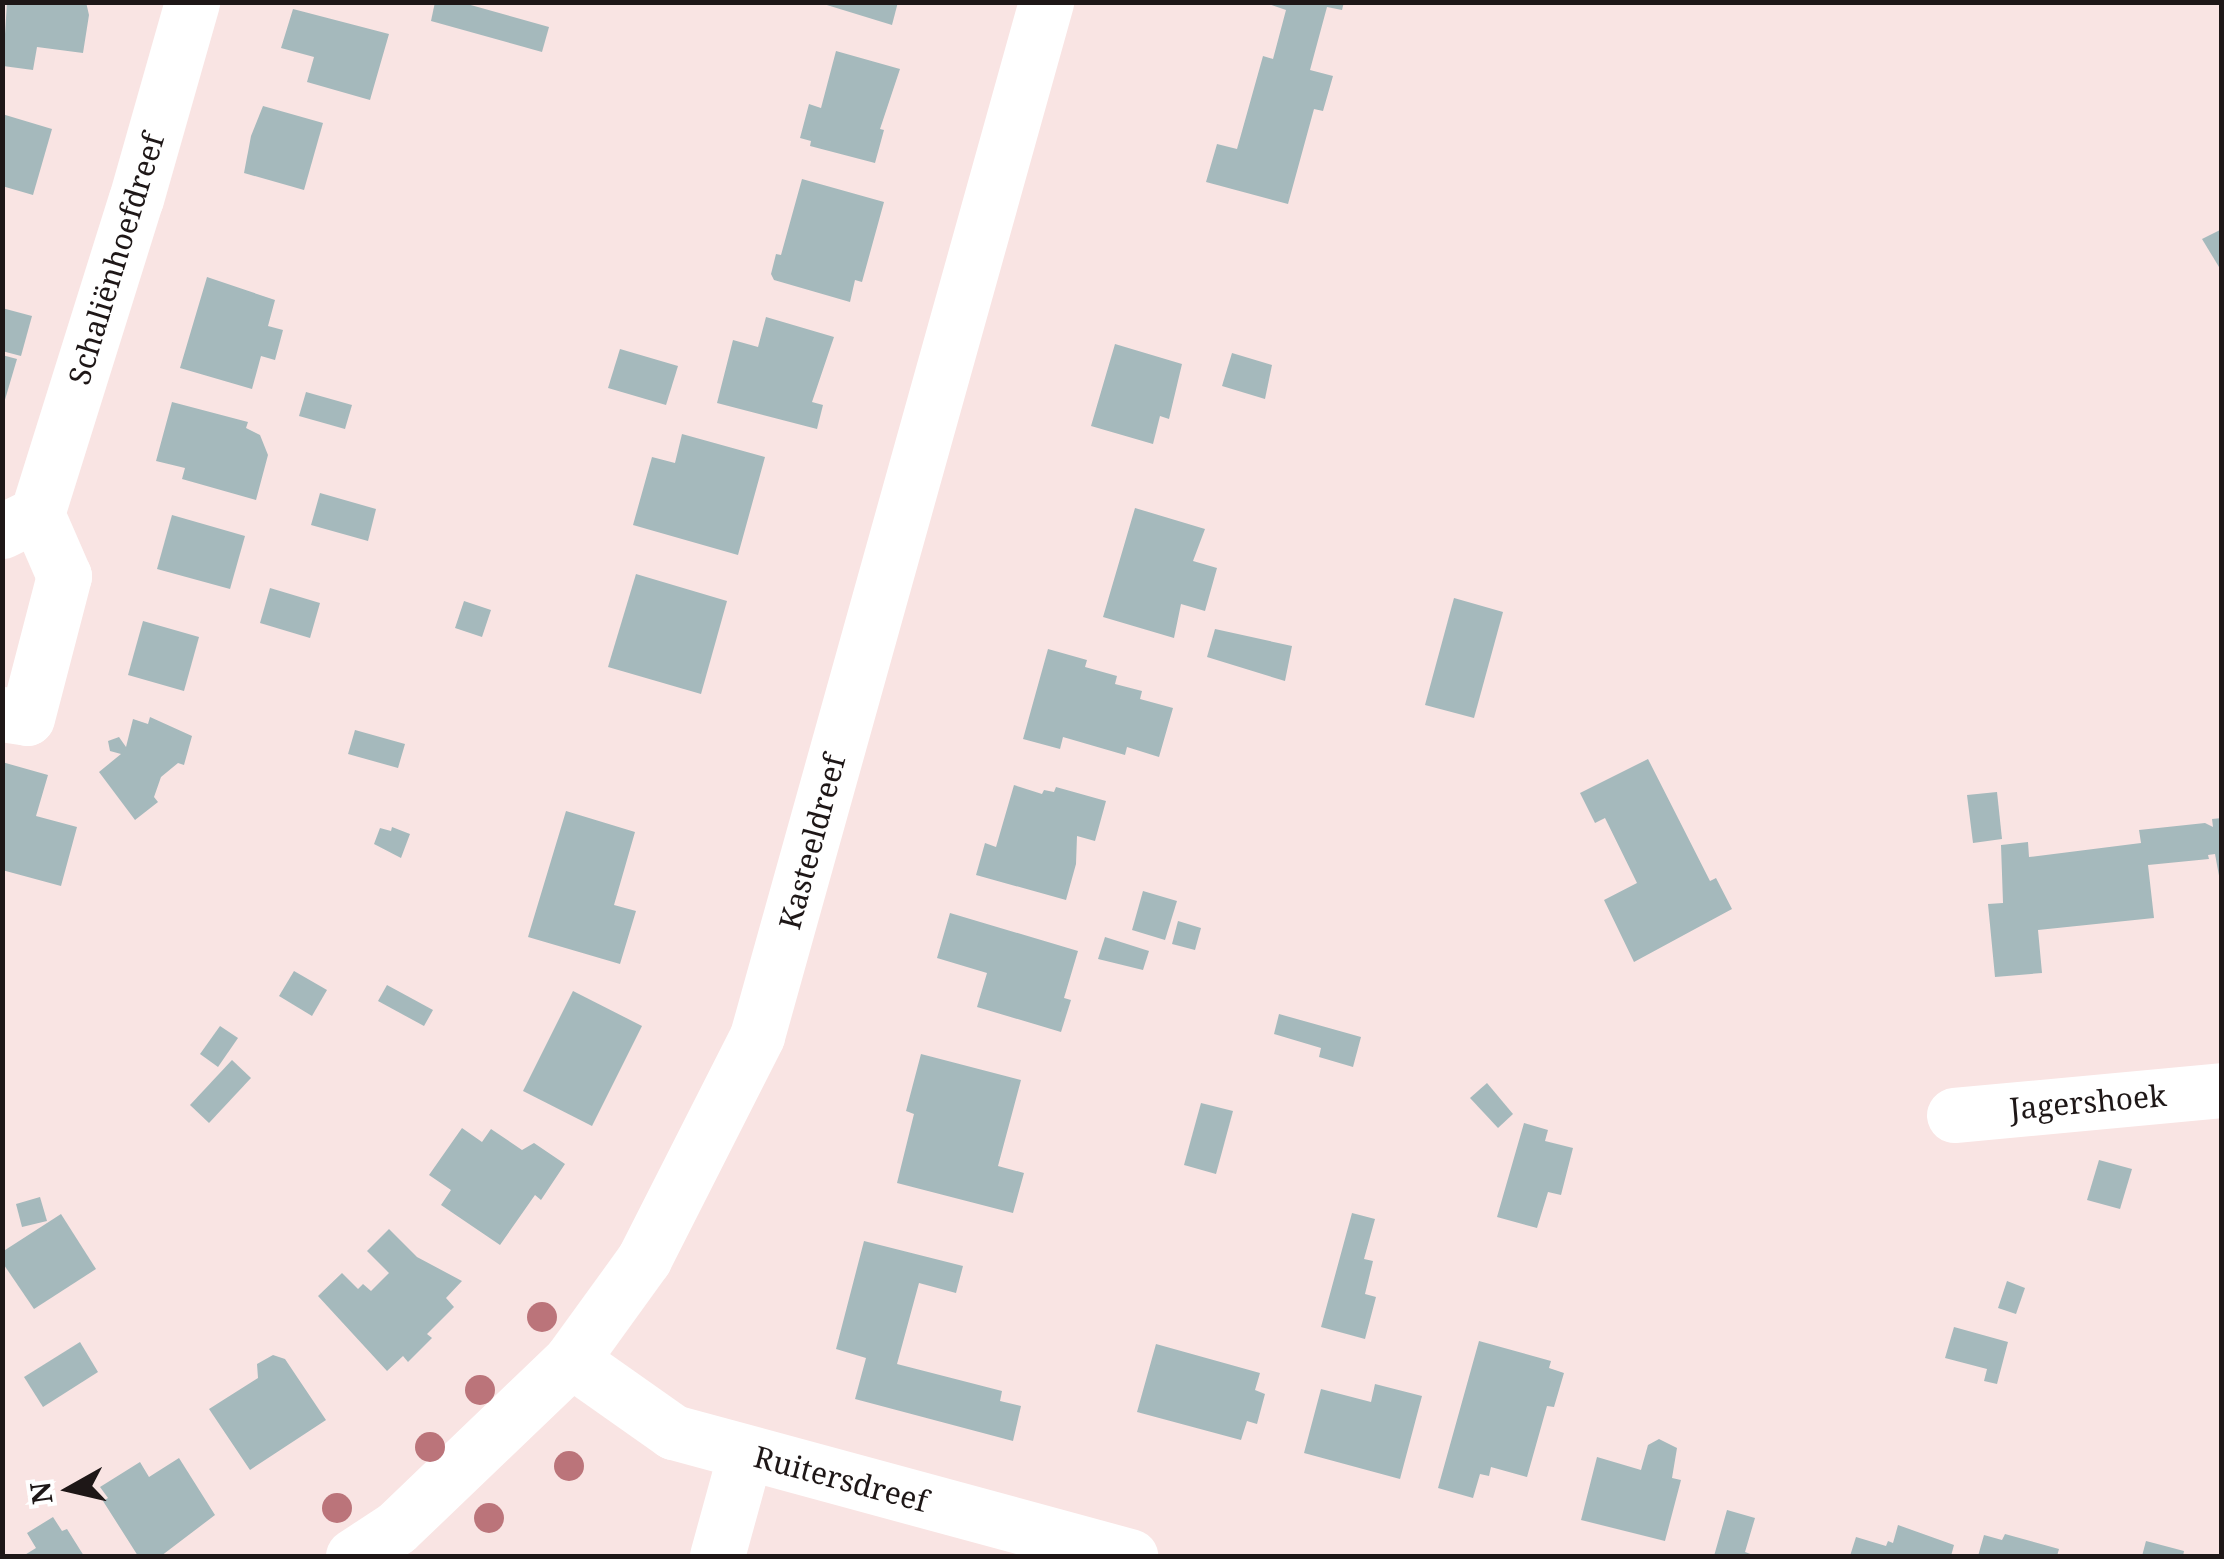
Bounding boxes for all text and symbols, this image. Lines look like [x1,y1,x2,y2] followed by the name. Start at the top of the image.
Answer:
[61,129,171,389] street label: Schaliënhoefdreef
[771,751,853,933] street label: Kasteeldreef
[2008,1077,2168,1127] street label: Jagershoek
[20,1439,120,1539] north arrow
[750,1439,932,1519] street label: Ruitersdreef
[20,1480,61,1507] text: N

